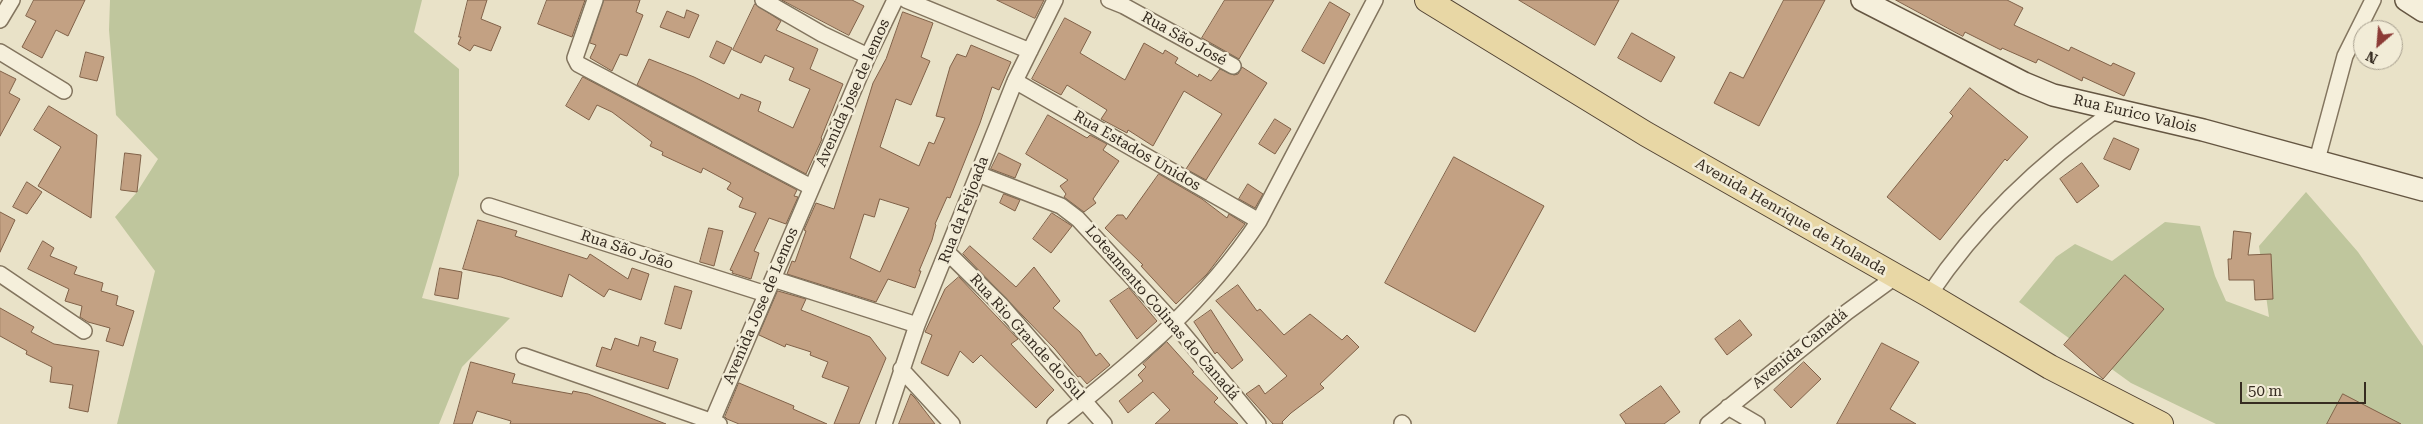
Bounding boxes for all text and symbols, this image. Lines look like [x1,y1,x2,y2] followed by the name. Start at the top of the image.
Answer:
[1138,8,1230,70] street label: Rua São José
[812,16,894,170] street label: Avenida jose de lemos
[2353,20,2403,70] north arrow
[2363,48,2380,67] text: N
[2072,91,2198,137] street label: Rua Eurico Valois
[1070,107,1204,195] street label: Rua Estados Unidos
[935,154,993,266] street label: Rua da Feijoada
[1692,155,1890,279] street label: Avenida Henrique de Holanda
[1081,222,1243,404] street label: Loteamento Colinas do Canadá
[720,225,802,387] street label: Avenida Jose de Lemos
[578,227,676,273] street label: Rua São João
[966,270,1088,404] street label: Rua Rio Grande do Sul
[1749,305,1851,393] street label: Avenida Canadá
[2243,372,2369,404] scale bar
[2248,382,2282,400] text: 50 m

